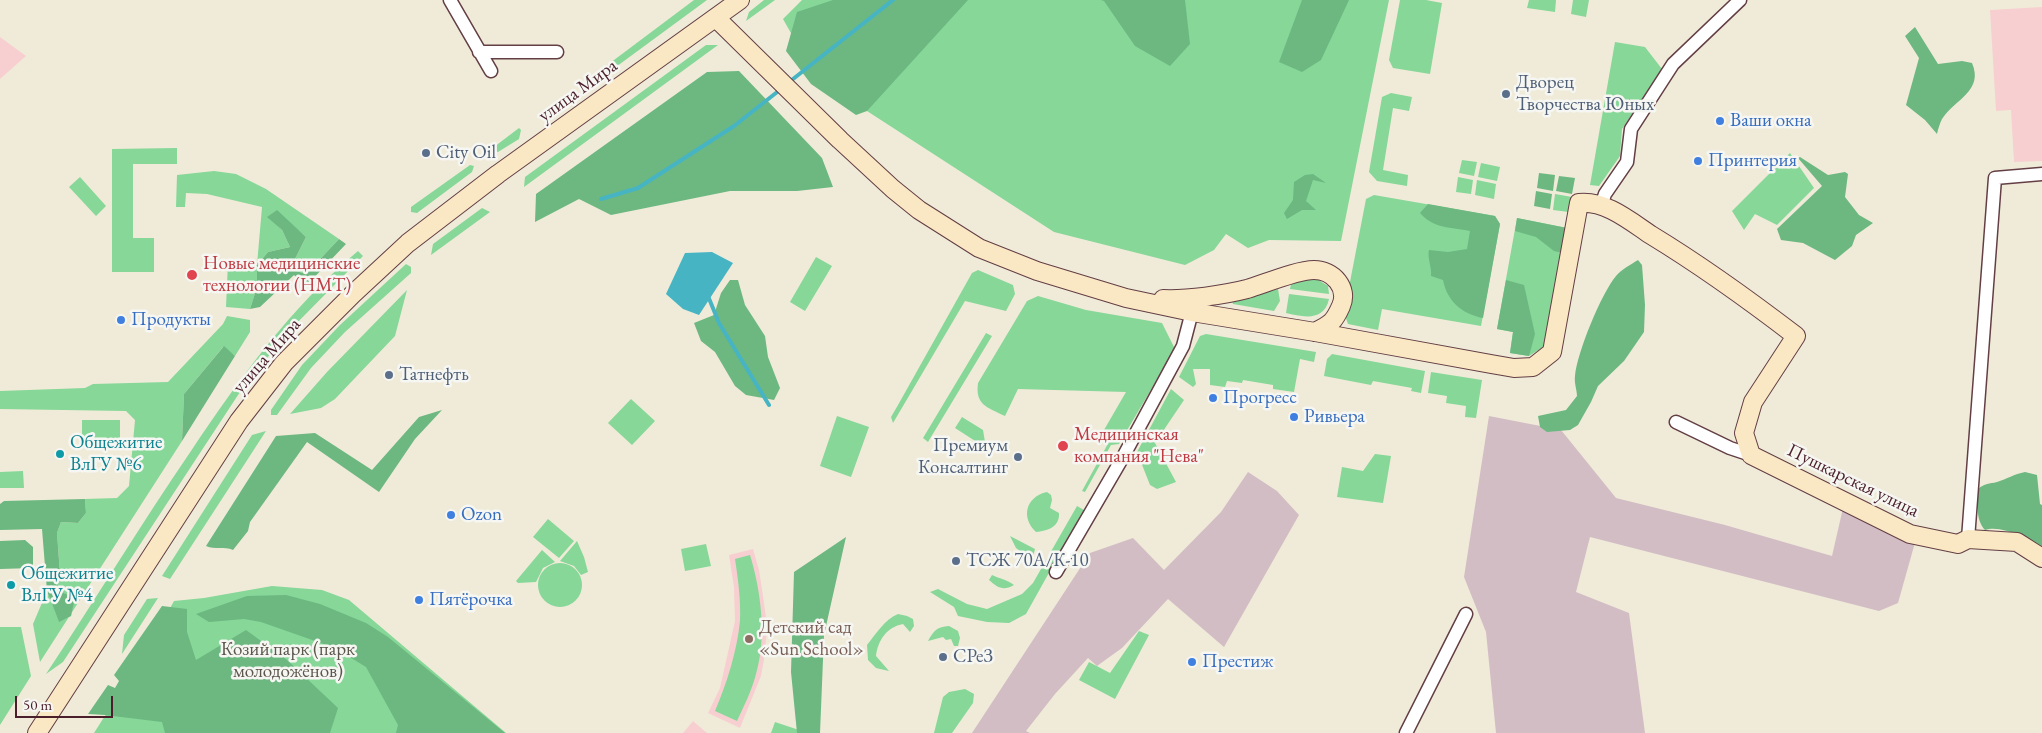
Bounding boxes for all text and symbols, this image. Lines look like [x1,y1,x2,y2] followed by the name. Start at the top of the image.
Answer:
[534,55,622,127] street label: улица Мира
[1516,72,1654,116] place label: Дворец Творчества Юных
[1500,88,1512,100] marker: Дворец Творчества Юных
[1730,110,1812,132] place label: Ваши окна
[1714,115,1726,127] marker: Ваши окна
[436,142,496,164] place label: City Oil
[420,147,432,159] marker: City Oil
[1708,150,1797,172] place label: Принтерия
[1692,155,1704,167] marker: Принтерия
[203,253,360,297] place label: Новые медицинские технологии (НМТ)
[185,268,199,282] marker: Новые медицинские технологии (НМТ)
[131,309,211,331] place label: Продукты
[115,314,127,326] marker: Продукты
[228,314,306,398] street label: улица Мира
[399,364,469,386] place label: Татнефть
[383,369,395,381] marker: Татнефть
[1223,387,1297,409] place label: Прогресс
[1207,392,1219,404] marker: Прогресс
[1304,406,1365,428] place label: Ривьера
[1288,411,1300,423] marker: Ривьера
[1074,424,1204,468] place label: Медицинская компания "Нева"
[70,432,162,476] place label: Общежитие ВлГУ №6
[918,435,1008,479] place label: Премиум Консалтинг
[1056,439,1070,453] marker: Медицинская компания "Нева"
[1783,439,1923,523] street label: Пушкарская улица
[54,448,66,460] marker: Общежитие ВлГУ №6
[1012,451,1024,463] marker: Премиум Консалтинг
[461,504,502,526] place label: Ozon
[445,509,457,521] marker: Ozon
[966,550,1089,572] place label: ТСЖ 70А/К-10
[950,555,962,567] marker: ТСЖ 70А/К-10
[21,563,113,607] place label: Общежитие ВлГУ №4
[5,579,17,591] marker: Общежитие ВлГУ №4
[429,589,513,611] place label: Пятёрочка
[413,594,425,606] marker: Пятёрочка
[759,617,864,661] place label: Детский сад «Sun School»
[743,633,755,645] marker: Детский сад «Sun School»
[221,639,355,683] park label: Козий парк (парк молодожёнов)
[953,646,993,668] place label: СРеЗ
[937,651,949,663] marker: СРеЗ
[1202,651,1274,673] place label: Престиж
[1186,656,1198,668] marker: Престиж
[18,686,115,718] scale bar
[23,695,52,714] text: 50 m

